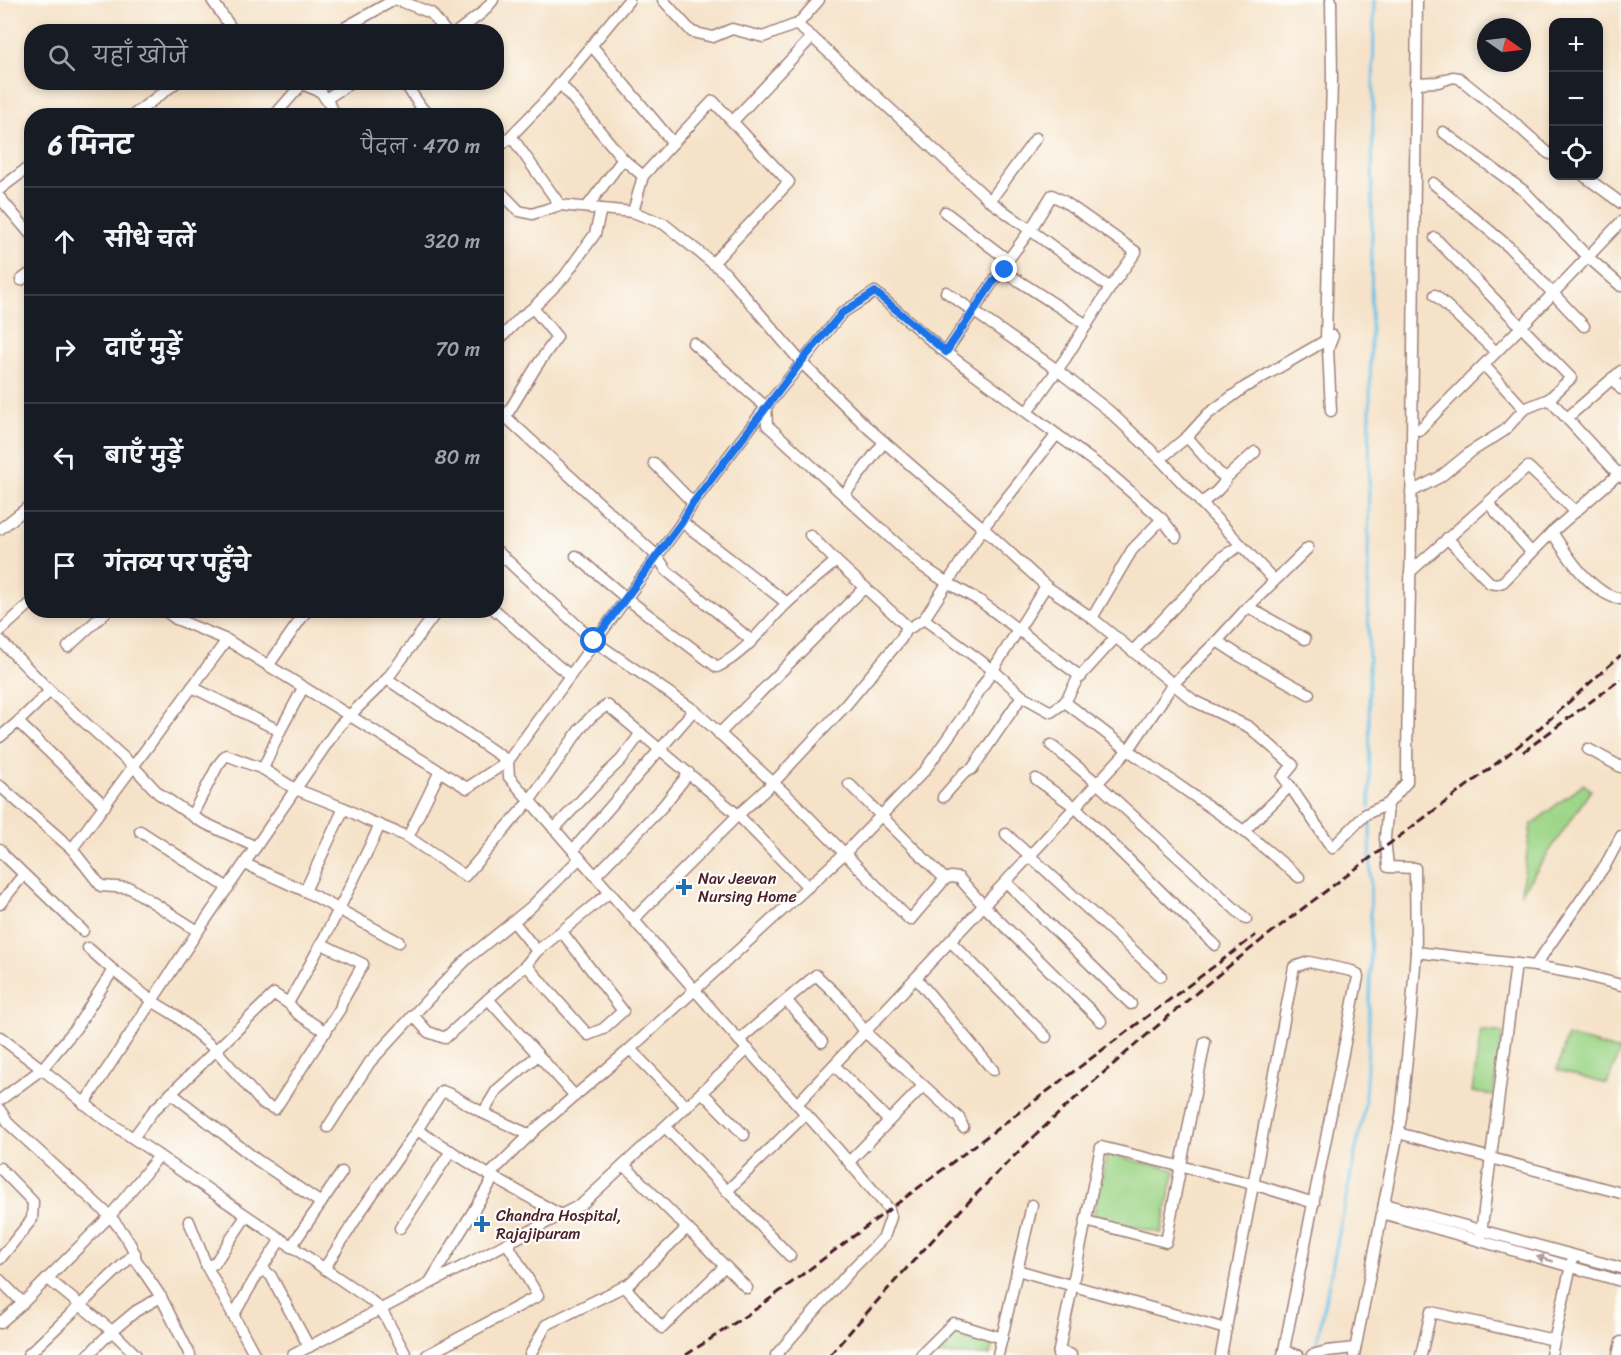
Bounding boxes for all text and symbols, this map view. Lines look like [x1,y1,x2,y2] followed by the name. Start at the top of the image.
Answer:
[1477,18,1531,72] north arrow
[1549,18,1603,180] map controls
[1549,18,1603,72] button: +
[24,24,504,90] search box
[93,36,188,75] text: यहाँ खोजें
[45,41,78,74] icon: search
[1549,72,1603,126] button: −
[48,122,133,168] text: 6 मिनट
[1549,126,1603,180] button: locate
[361,129,480,164] text: पैदल · 470 m
[105,220,195,259] text: सीधे चलें
[424,224,480,259] text: 320 m
[48,225,81,258] icon: ahead
[991,256,1017,282] route end
[105,328,182,367] text: दाएँ मुड़ें
[435,332,480,367] text: 70 m
[48,333,81,366] icon: right
[105,436,182,475] text: बाएँ मुड़ें
[435,440,480,475] text: 80 m
[48,441,81,474] icon: left
[105,544,250,583] text: गंतव्य पर पहुँचे
[48,549,81,582] icon: arrive
[580,627,606,653] route start
[698,864,797,911] place label: Nav Jeevan Nursing Home
[675,878,693,896] marker: Nav Jeevan Nursing Home
[496,1201,622,1248] place label: Chandra Hospital, Rajajipuram
[473,1215,491,1233] marker: Chandra Hospital, Rajajipuram
[1535,1254,1553,1263] one-way arrow

